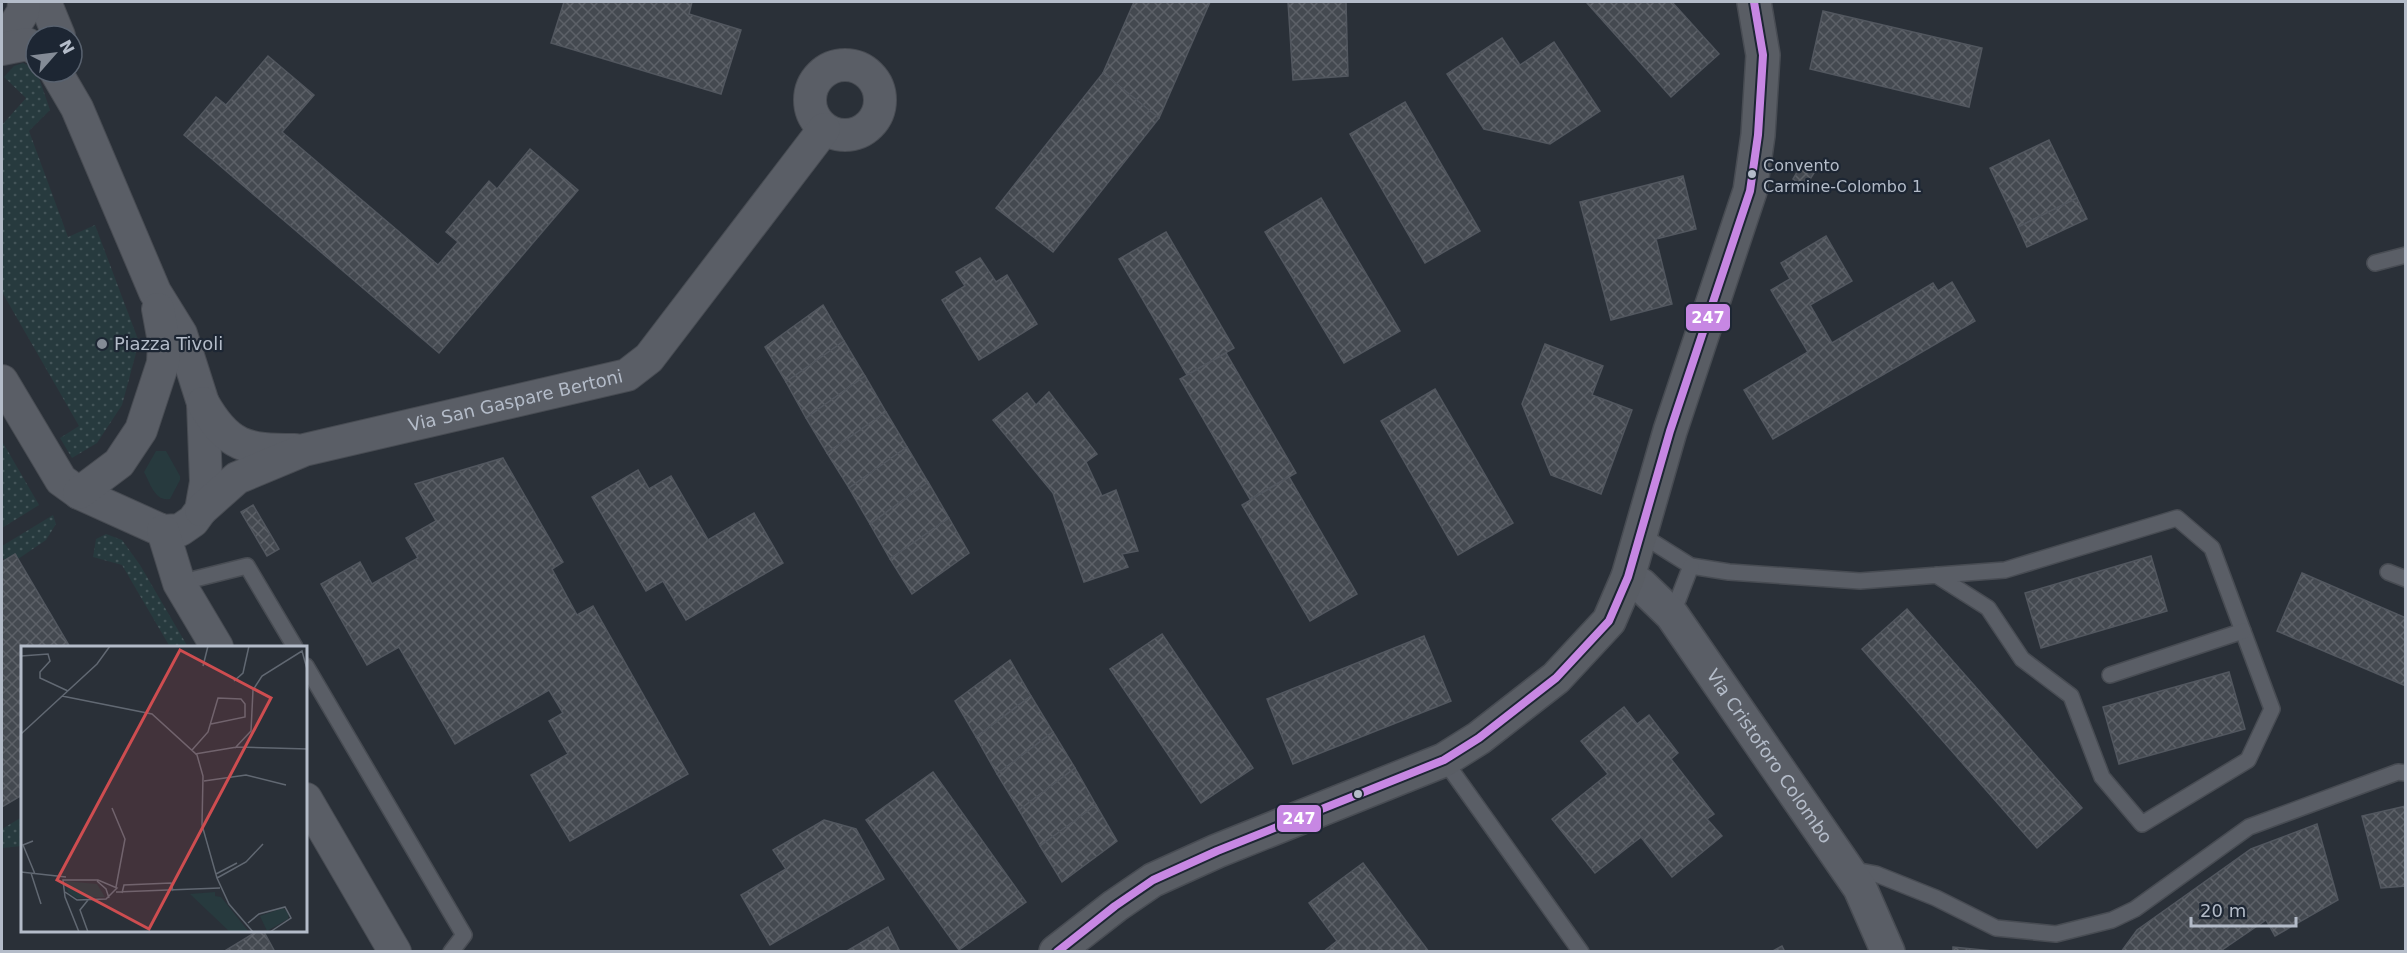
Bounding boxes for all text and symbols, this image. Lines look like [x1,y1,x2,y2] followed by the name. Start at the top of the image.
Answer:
[24,24,84,84] north arrow
[55,37,78,58] text: N
[1763,156,1922,196] place label: Convento Carmine-Colombo 1
[1746,168,1758,180] marker: Convento Carmine-Colombo 1
[1685,303,1731,332] line badge: 247
[1691,308,1725,327] text: 247
[114,333,223,354] place label: Piazza Tivoli
[95,337,109,351] marker: Piazza Tivoli
[406,365,625,435] street label: Via San Gaspare Bertoni
[21,646,308,932] inset map
[1702,665,1837,847] street label: Via Cristoforo Colombo
[1352,788,1364,800] unlabelled marker
[1276,804,1322,833] line badge: 247
[1282,809,1316,828] text: 247
[2191,890,2296,928] scale bar
[2200,900,2246,921] text: 20 m

